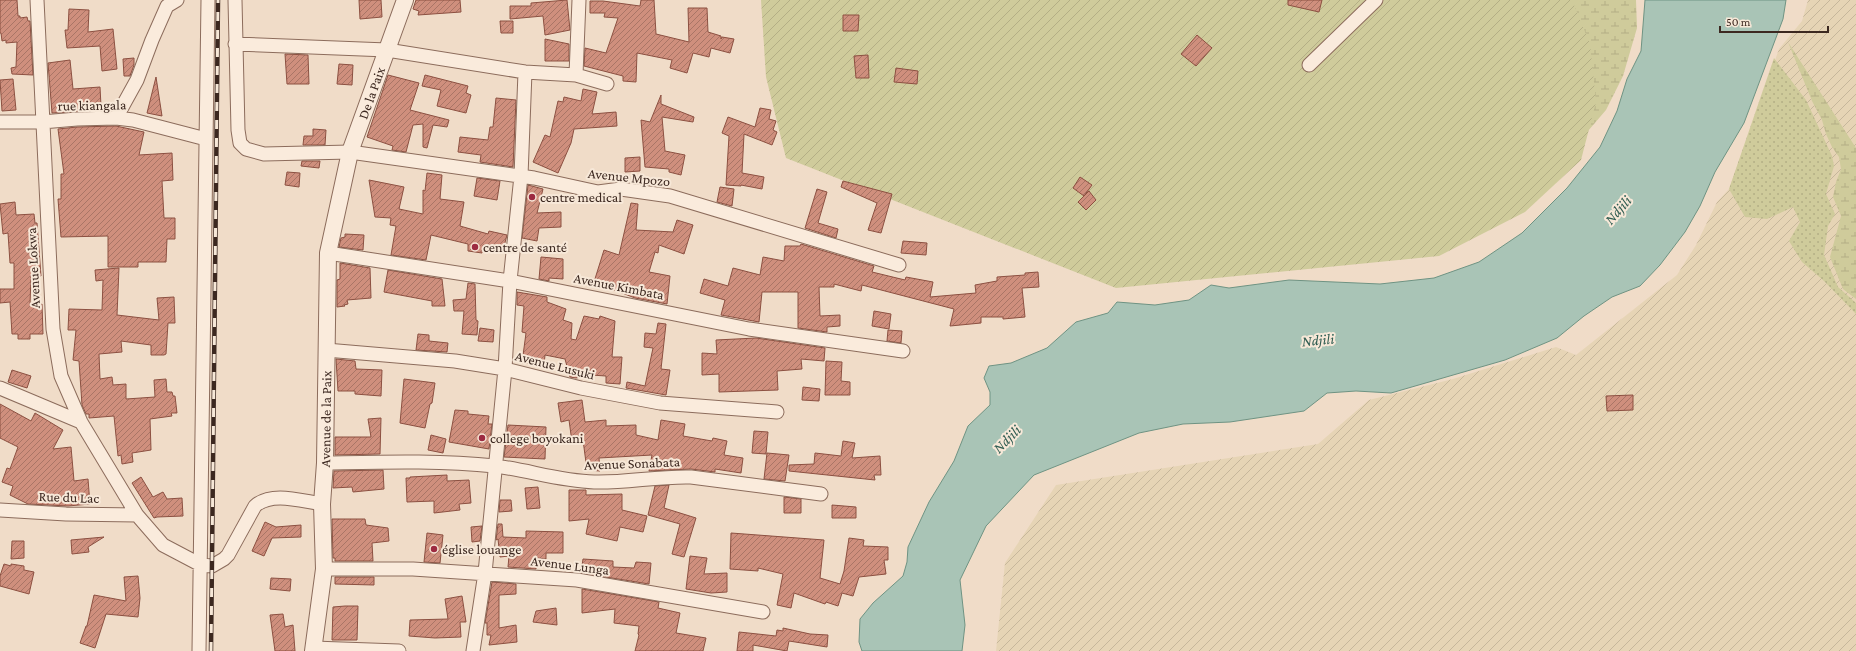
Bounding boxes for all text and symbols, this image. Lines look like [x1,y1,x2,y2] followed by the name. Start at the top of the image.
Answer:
[1720,8,1828,34] scale bar
[1726,15,1751,29] text: 50 m
[355,64,388,121] street label: De la Paix
[57,96,127,114] street label: rue kiangala
[587,165,671,189] street label: Avenue Mpozo
[540,189,622,205] place label: centre medical
[527,192,537,202] marker: centre medical
[1601,192,1636,228] water label: Ndjili
[23,227,43,309] street label: Avenue Lokwa
[483,239,567,255] place label: centre de santé
[470,242,480,252] marker: centre de santé
[573,269,666,303] street label: Avenue Kimbata
[1301,331,1336,350] water label: Ndjili
[514,347,597,383] street label: Avenue Lusuki
[317,370,334,468] street label: Avenue de la Paix
[990,421,1025,457] water label: Ndjili
[490,430,584,446] place label: college boyokani
[477,433,487,443] marker: college boyokani
[584,453,681,473] street label: Avenue Sonabata
[38,488,100,506] street label: Rue du Lac
[442,541,521,557] place label: église louange
[429,544,439,554] marker: église louange
[530,552,611,578] street label: Avenue Lunga

